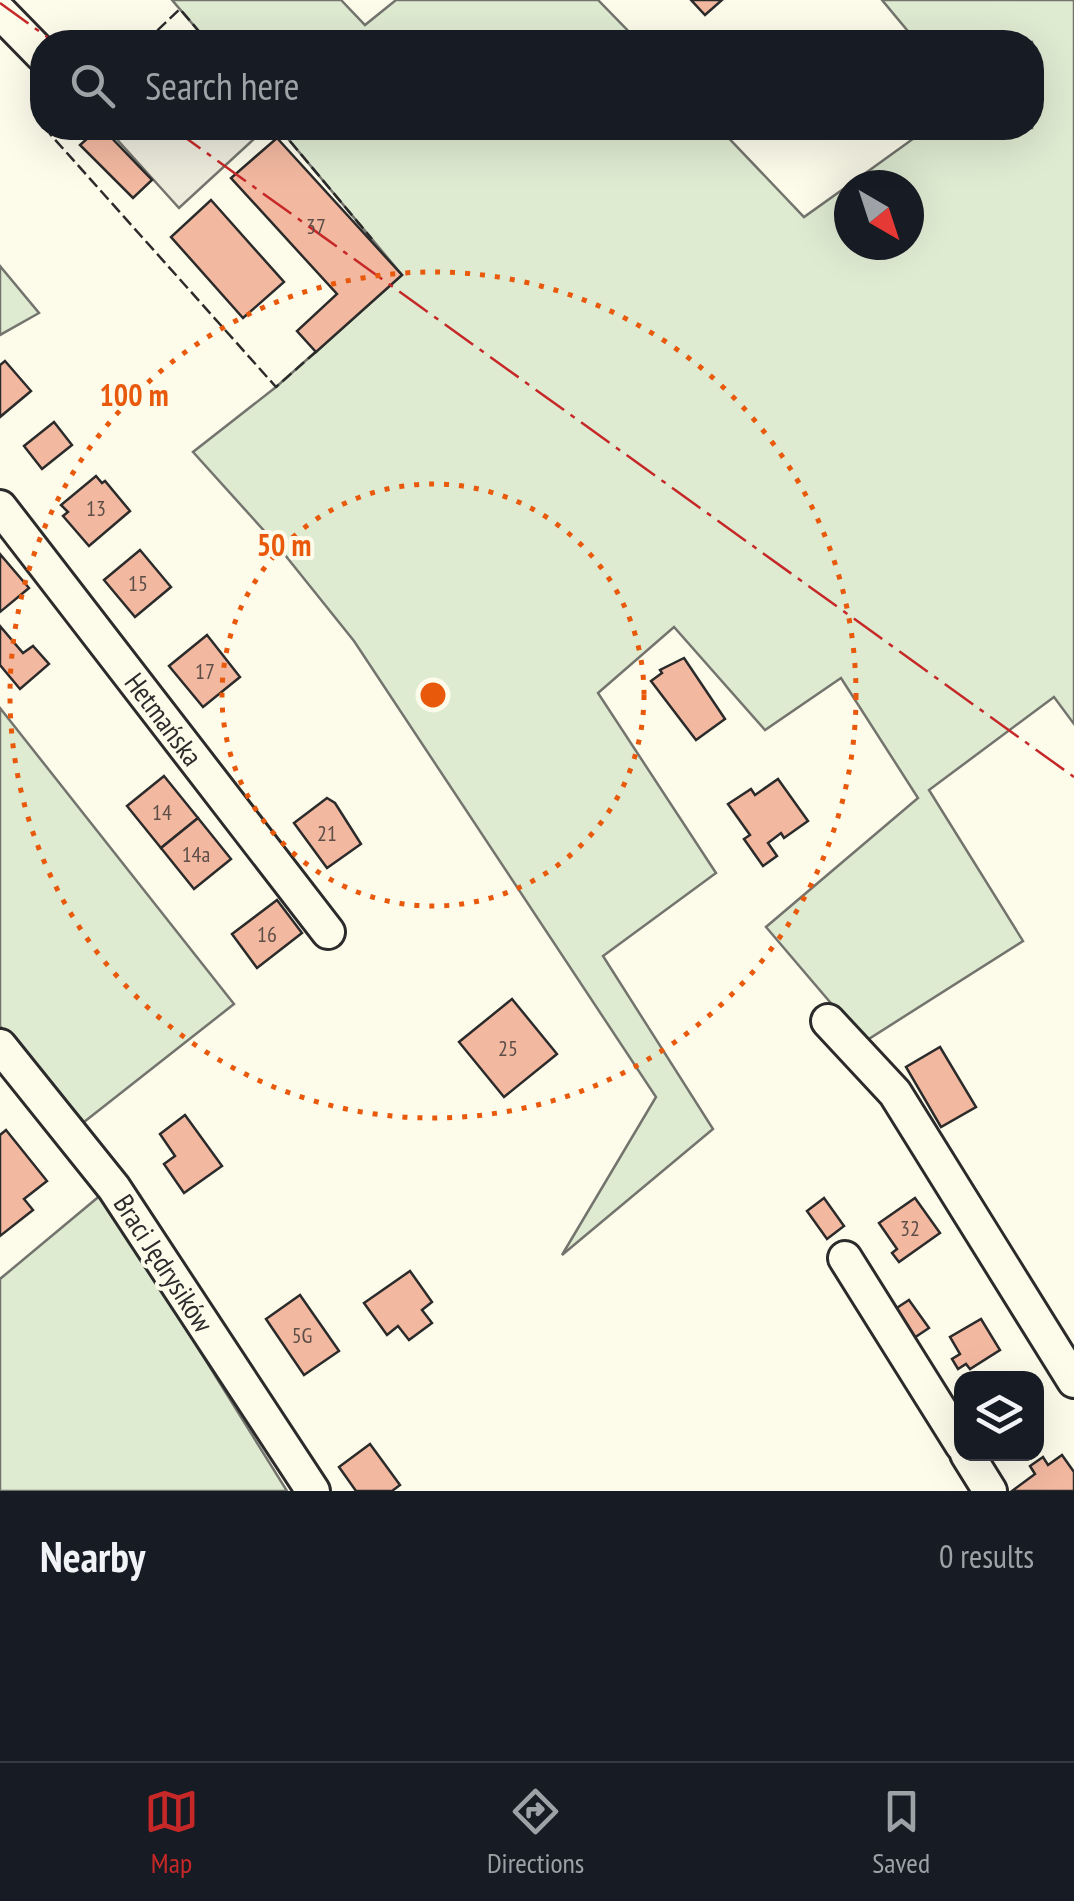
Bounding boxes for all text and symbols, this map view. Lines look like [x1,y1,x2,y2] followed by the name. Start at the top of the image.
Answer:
[30,30,1044,140] search box
[65,58,120,113] icon: search
[145,61,299,110] text: Search here
[834,170,924,260] north arrow
[306,212,326,240] house number: 37
[99,375,169,414] text: 100 m
[86,494,106,522] house number: 13
[257,525,311,564] text: 50 m
[128,569,148,597] house number: 15
[195,657,215,685] house number: 17
[117,665,211,773] street label: Hetmańska
[415,677,451,713] centre of rings
[152,798,172,826] house number: 14
[317,819,337,847] house number: 21
[182,840,210,868] house number: 14a
[257,920,277,948] house number: 16
[498,1034,518,1062] house number: 25
[106,1187,223,1339] street label: Braci Jędrysików
[900,1214,920,1242] house number: 32
[292,1321,312,1349] house number: 5G
[954,1371,1044,1461] map controls
[954,1371,1044,1461] button: layers
[40,1529,145,1584] text: Nearby
[939,1535,1034,1577] text: 0 results
[144,1784,199,1881] tab: Map
[487,1784,584,1881] tab: Directions
[872,1784,930,1881] tab: Saved

